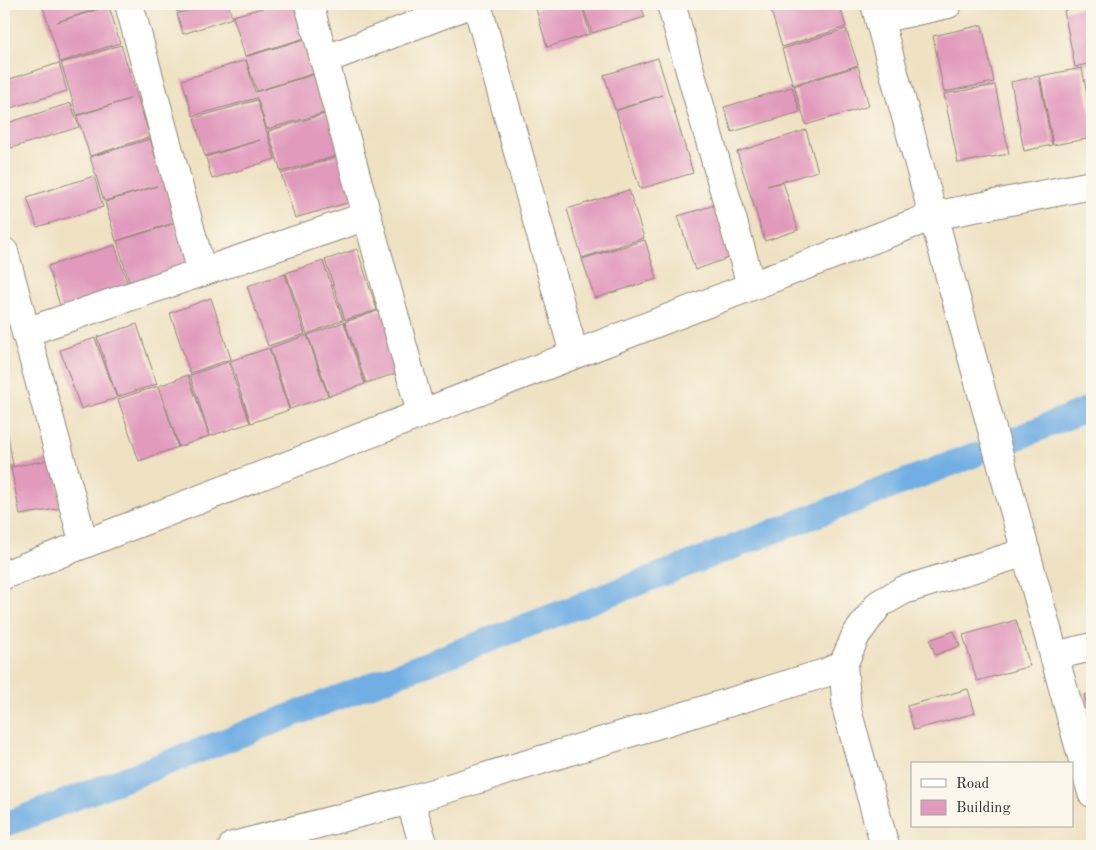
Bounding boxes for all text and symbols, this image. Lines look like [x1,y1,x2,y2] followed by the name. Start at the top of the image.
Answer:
[911,762,1074,828] legend
[956,777,990,792] text: Road
[956,801,1011,816] text: Building

